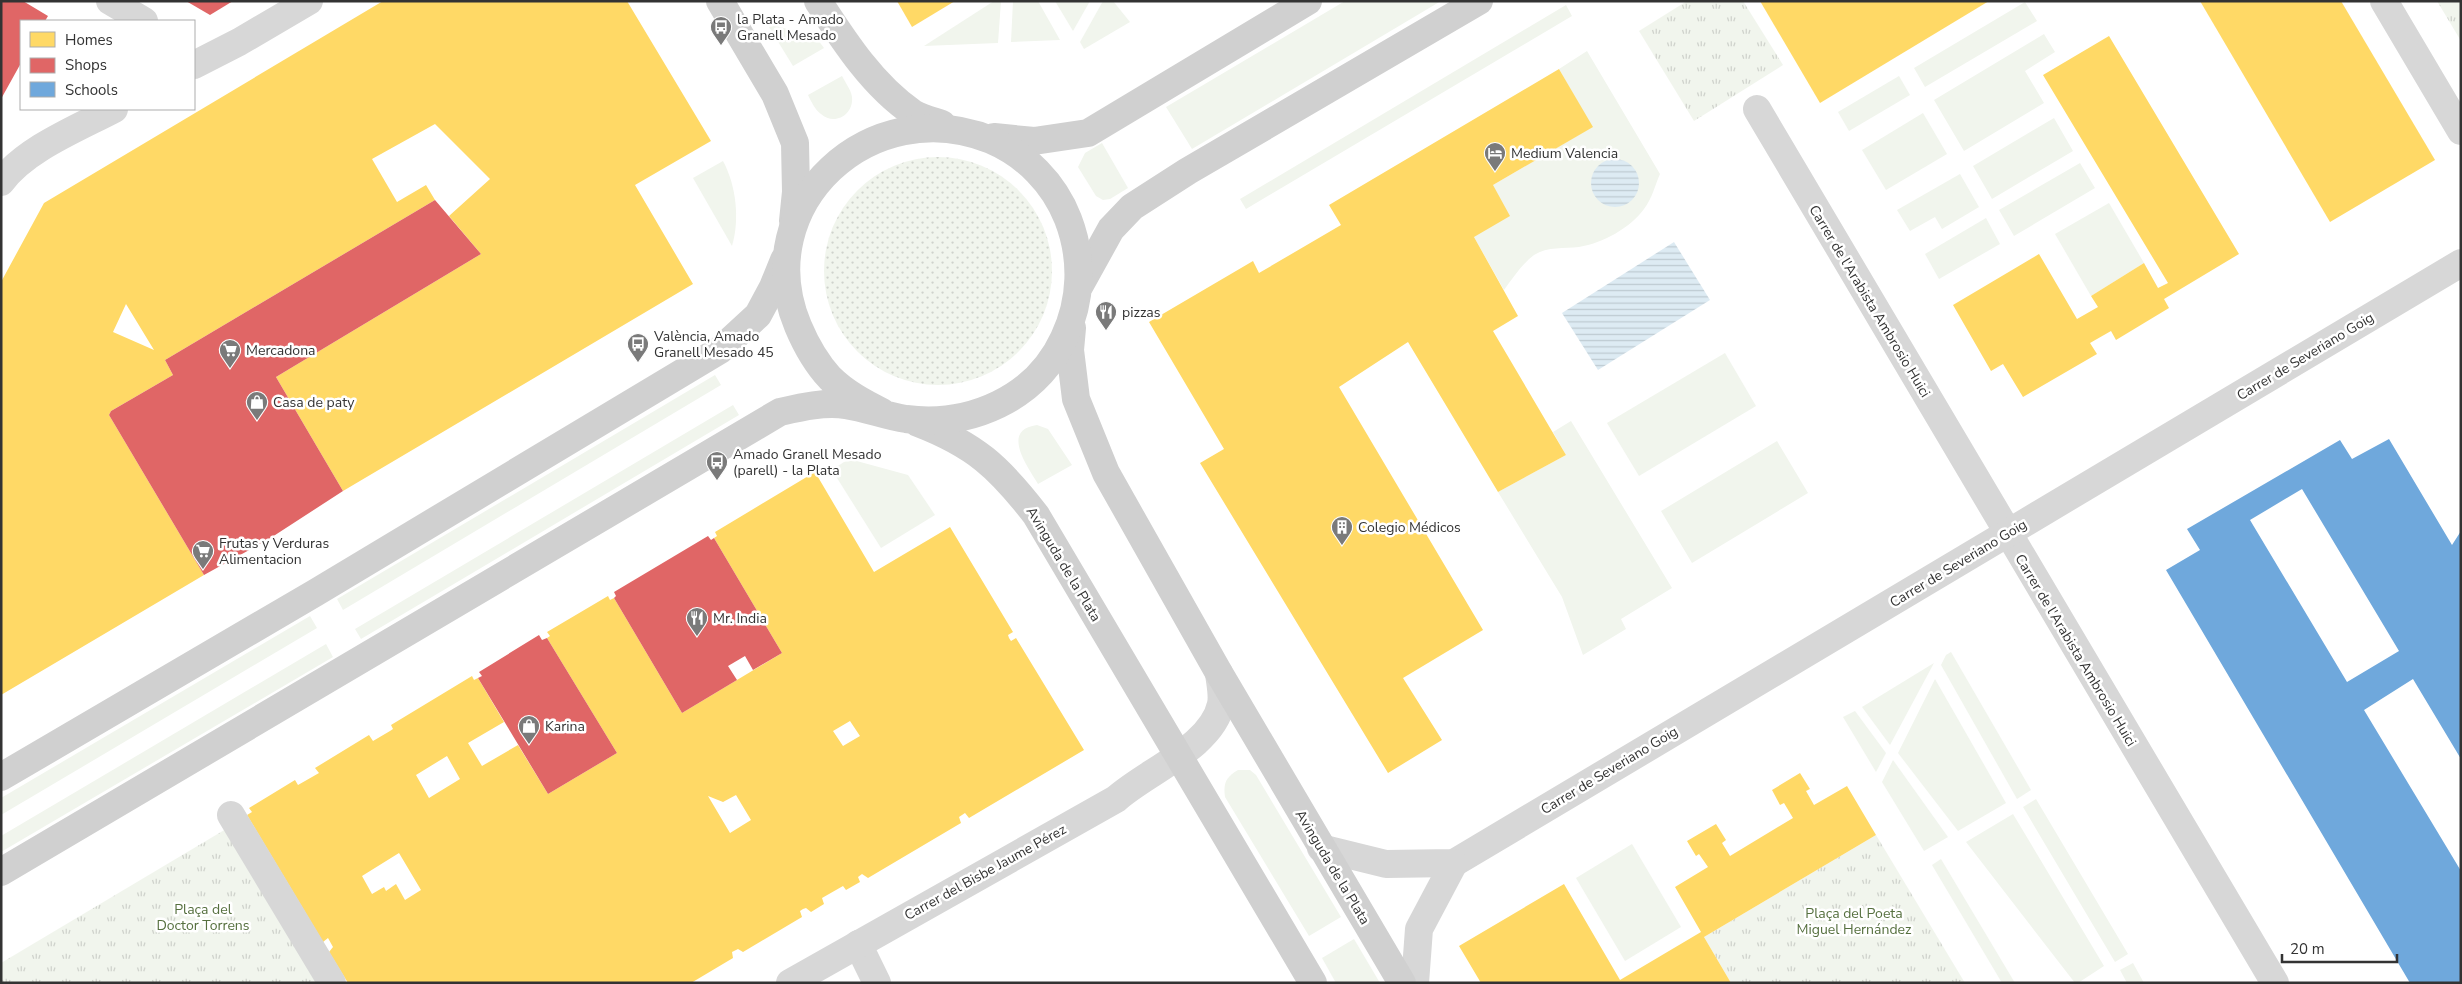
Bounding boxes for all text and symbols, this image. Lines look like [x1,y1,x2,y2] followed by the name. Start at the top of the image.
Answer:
[737,10,844,45] place label: la Plata - Amado Granell Mesado
[709,15,733,46] bus stop icon: la Plata - Amado Granell Mesado
[20,20,195,110] legend
[65,30,113,50] text: Homes
[65,55,107,75] text: Shops
[65,80,118,100] text: Schools
[1483,141,1507,172] hotel icon: Medium Valencia
[1511,144,1618,163] place label: Medium Valencia
[1805,202,1935,401] street label: Carrer de l'Arabista Ambrosio Huici
[1094,300,1118,331] restaurant icon: pizzas
[1122,303,1161,322] place label: pizzas
[2233,308,2377,405] street label: Carrer de Severiano Goig
[653,327,774,362] place label: València, Amado Granell Mesado 45
[626,332,650,363] bus stop icon: València, Amado Granell Mesado 45
[218,338,242,369] supermarket icon: Mercadona
[246,341,316,360] place label: Mercadona
[245,390,269,421] shop icon: Casa de paty
[273,393,355,412] place label: Casa de paty
[733,445,882,480] place label: Amado Granell Mesado (parell) - la Plata
[705,450,729,481] bus stop icon: Amado Granell Mesado (parell) - la Plata
[1022,503,1105,625] street label: Avinguda de la Plata
[1330,515,1354,546] building icon: Colegio Médicos
[1886,515,2030,612] street label: Carrer de Severiano Goig
[1358,518,1461,537] place label: Colegio Médicos
[219,534,329,569] place label: Frutas y Verduras Alimentacion
[191,539,215,570] supermarket icon: Frutas y Verduras Alimentacion
[2011,551,2141,750] street label: Carrer de l'Arabista Ambrosio Huici
[685,606,709,637] restaurant icon: Mr. India
[713,609,767,628] place label: Mr. India
[517,714,541,745] shop icon: Karina
[545,717,585,736] place label: Karina
[1537,722,1681,819] street label: Carrer de Severiano Goig
[1291,806,1374,928] street label: Avinguda de la Plata
[901,820,1070,925] street label: Carrer del Bisbe Jaume Pérez
[156,900,250,935] park label: Plaça del Doctor Torrens
[1797,904,1912,939] park label: Plaça del Poeta Miguel Hernández
[2282,932,2397,964] scale bar
[2290,939,2325,959] text: 20 m

